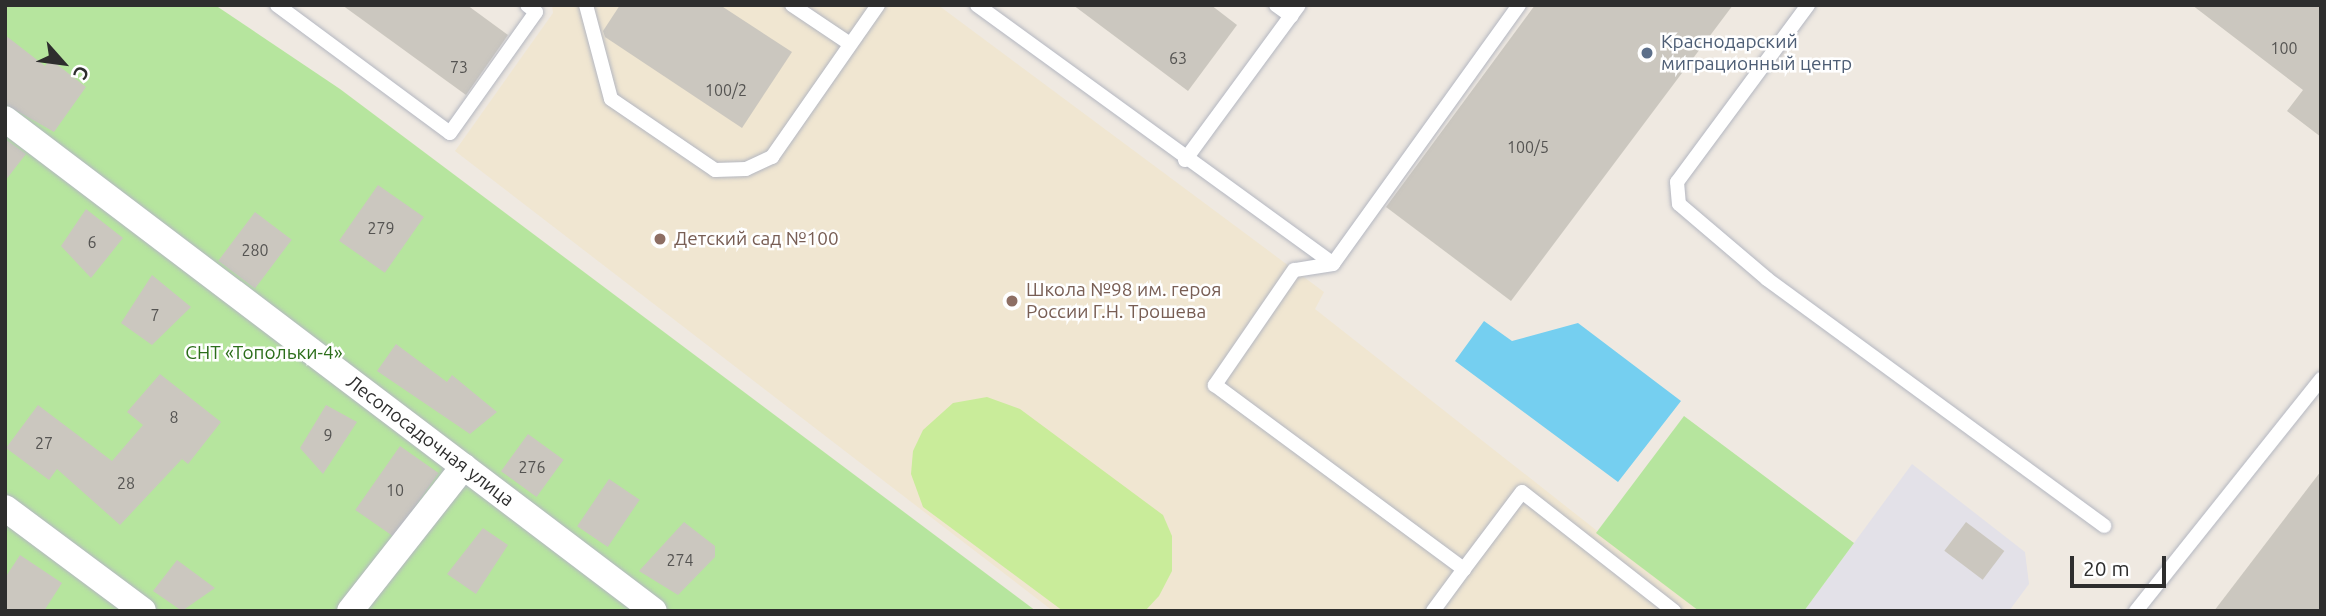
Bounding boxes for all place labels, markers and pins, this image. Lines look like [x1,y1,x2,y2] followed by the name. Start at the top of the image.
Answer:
[1661,31,1852,75] place label: Краснодарский миграционный центр
[1639,45,1655,61] marker: Краснодарский миграционный центр
[674,228,839,250] place label: Детский сад №100
[652,231,668,247] marker: Детский сад №100
[1026,279,1222,323] place label: Школа №98 им. героя России Г.Н. Трошева
[1004,293,1020,309] marker: Школа №98 им. героя России Г.Н. Трошева

